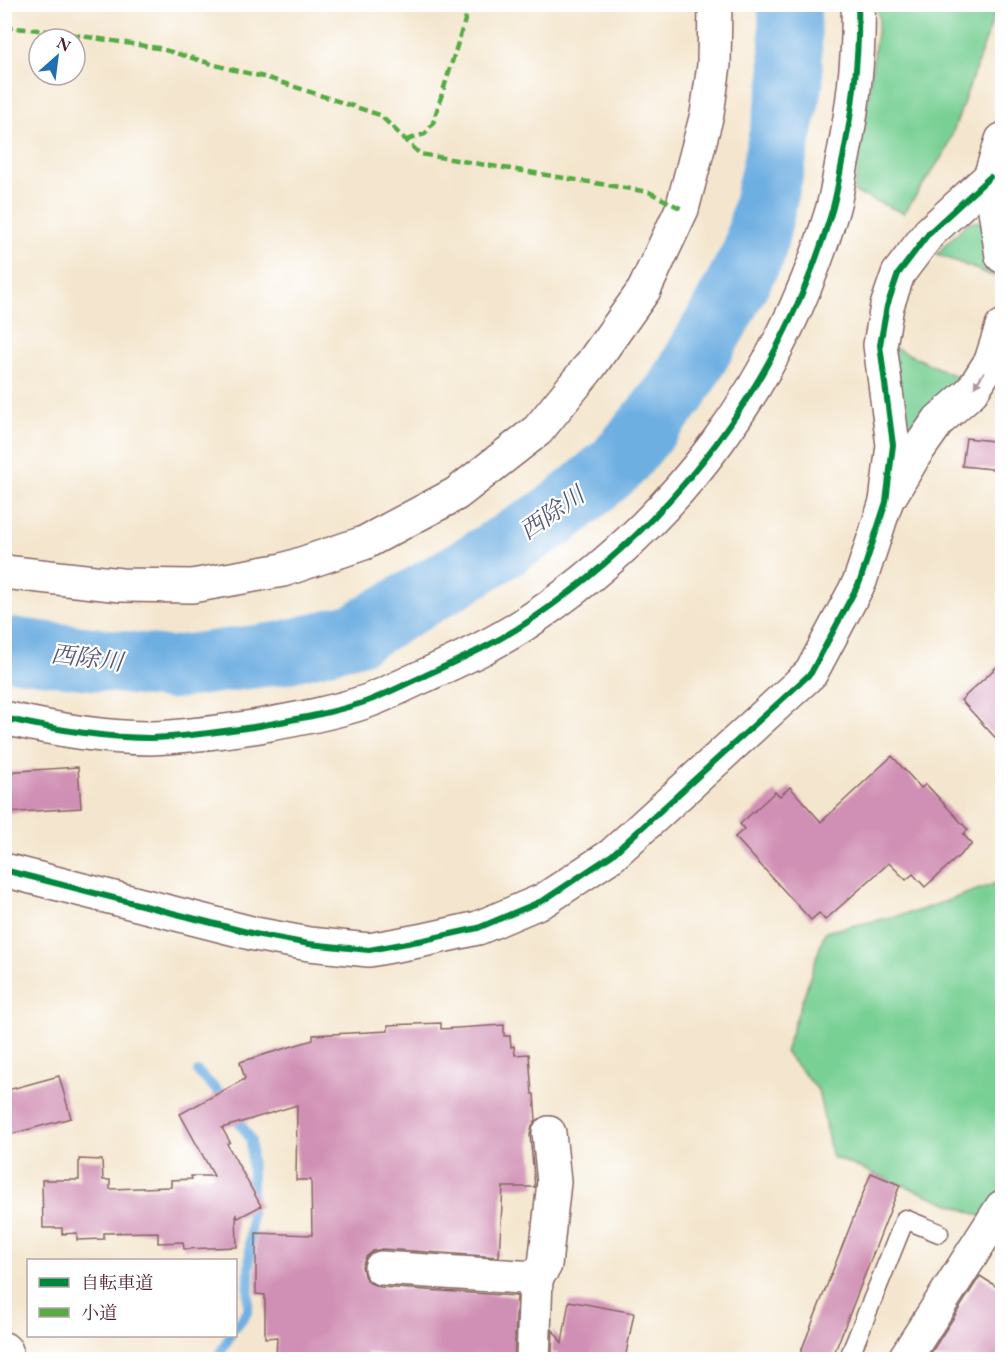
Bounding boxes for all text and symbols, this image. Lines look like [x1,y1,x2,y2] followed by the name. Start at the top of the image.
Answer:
[27,27,87,87] north arrow
[53,32,74,57] text: N
[974,372,985,388] one-way arrow
[513,478,593,546] water label: 西除川
[49,638,128,678] water label: 西除川
[27,1259,237,1337] legend
[81,1271,153,1294] text: 自転車道
[81,1301,117,1324] text: 小道

